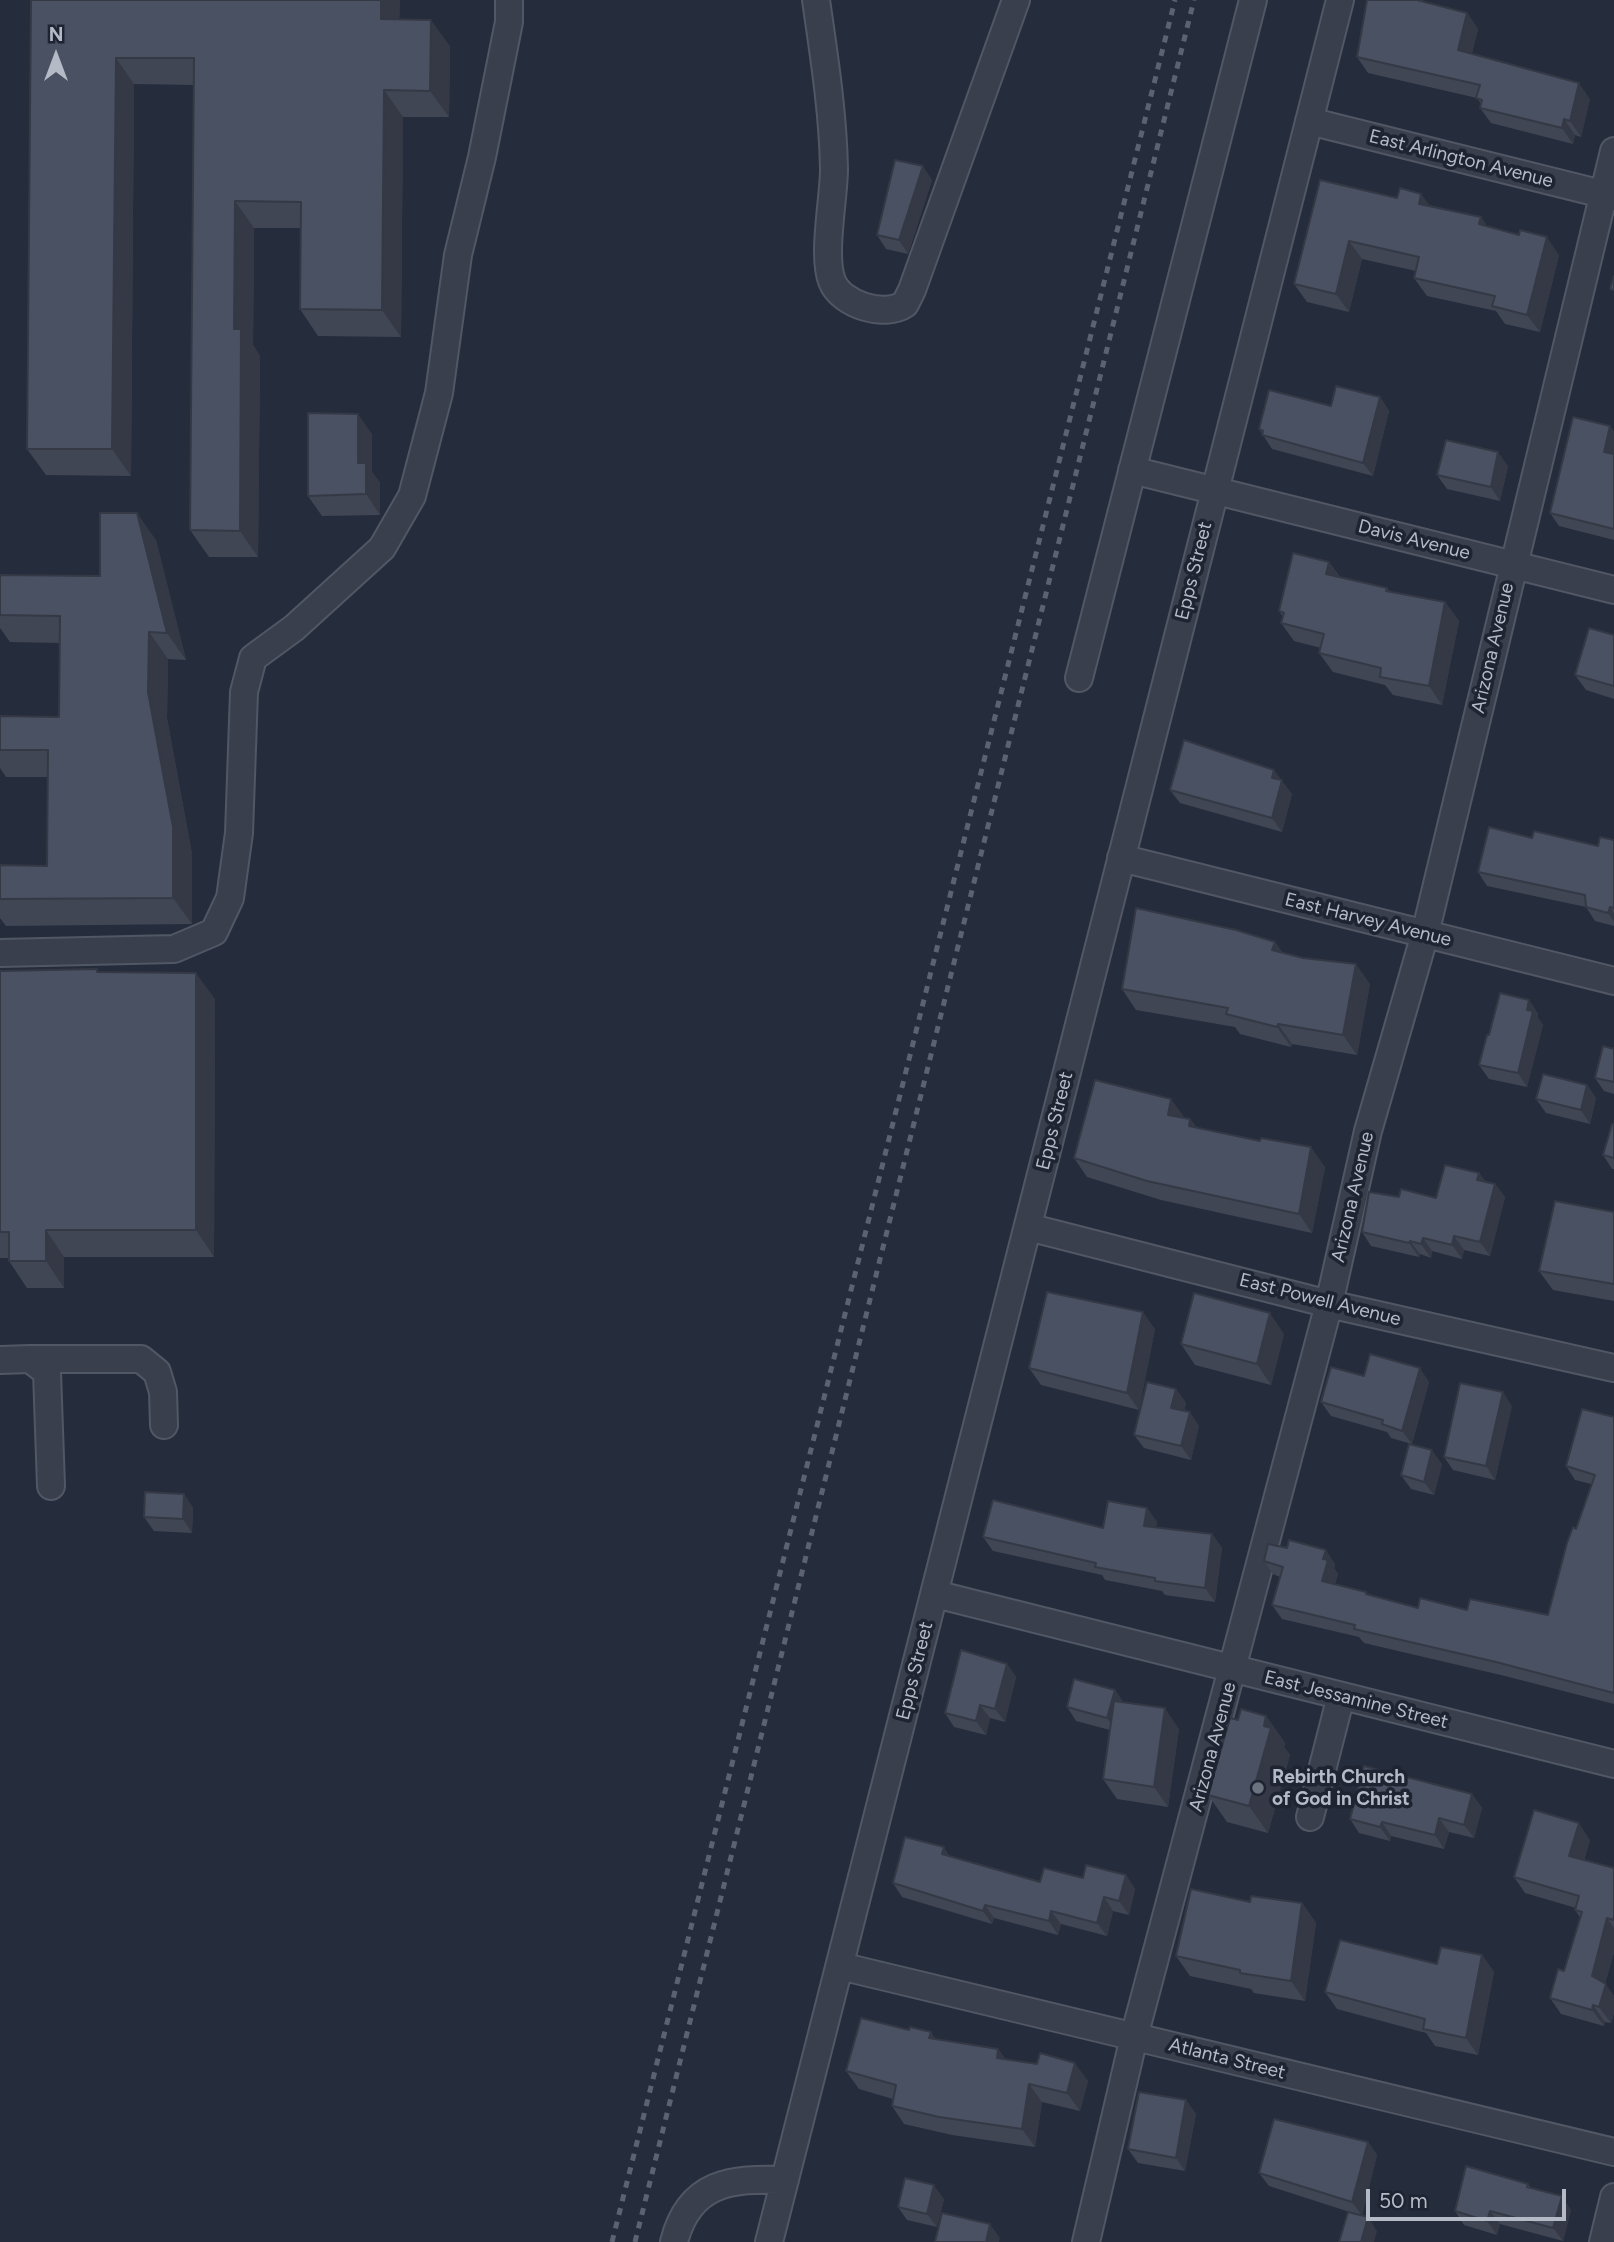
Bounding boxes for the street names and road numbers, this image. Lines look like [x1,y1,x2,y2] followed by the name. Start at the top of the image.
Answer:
[1367,125,1555,193] street label: East Arlington Avenue
[1356,515,1472,565] street label: Davis Avenue
[1171,520,1217,622] street label: Epps Street
[1467,581,1519,715] street label: Arizona Avenue
[1282,888,1454,952] street label: East Harvey Avenue
[1032,1070,1078,1172] street label: Epps Street
[1327,1130,1379,1264] street label: Arizona Avenue
[1237,1269,1403,1331] street label: East Powell Avenue
[892,1620,938,1722] street label: Epps Street
[1262,1666,1450,1734] street label: East Jessamine Street
[1185,1680,1241,1814] street label: Arizona Avenue
[1166,2034,1288,2084] street label: Atlanta Street

